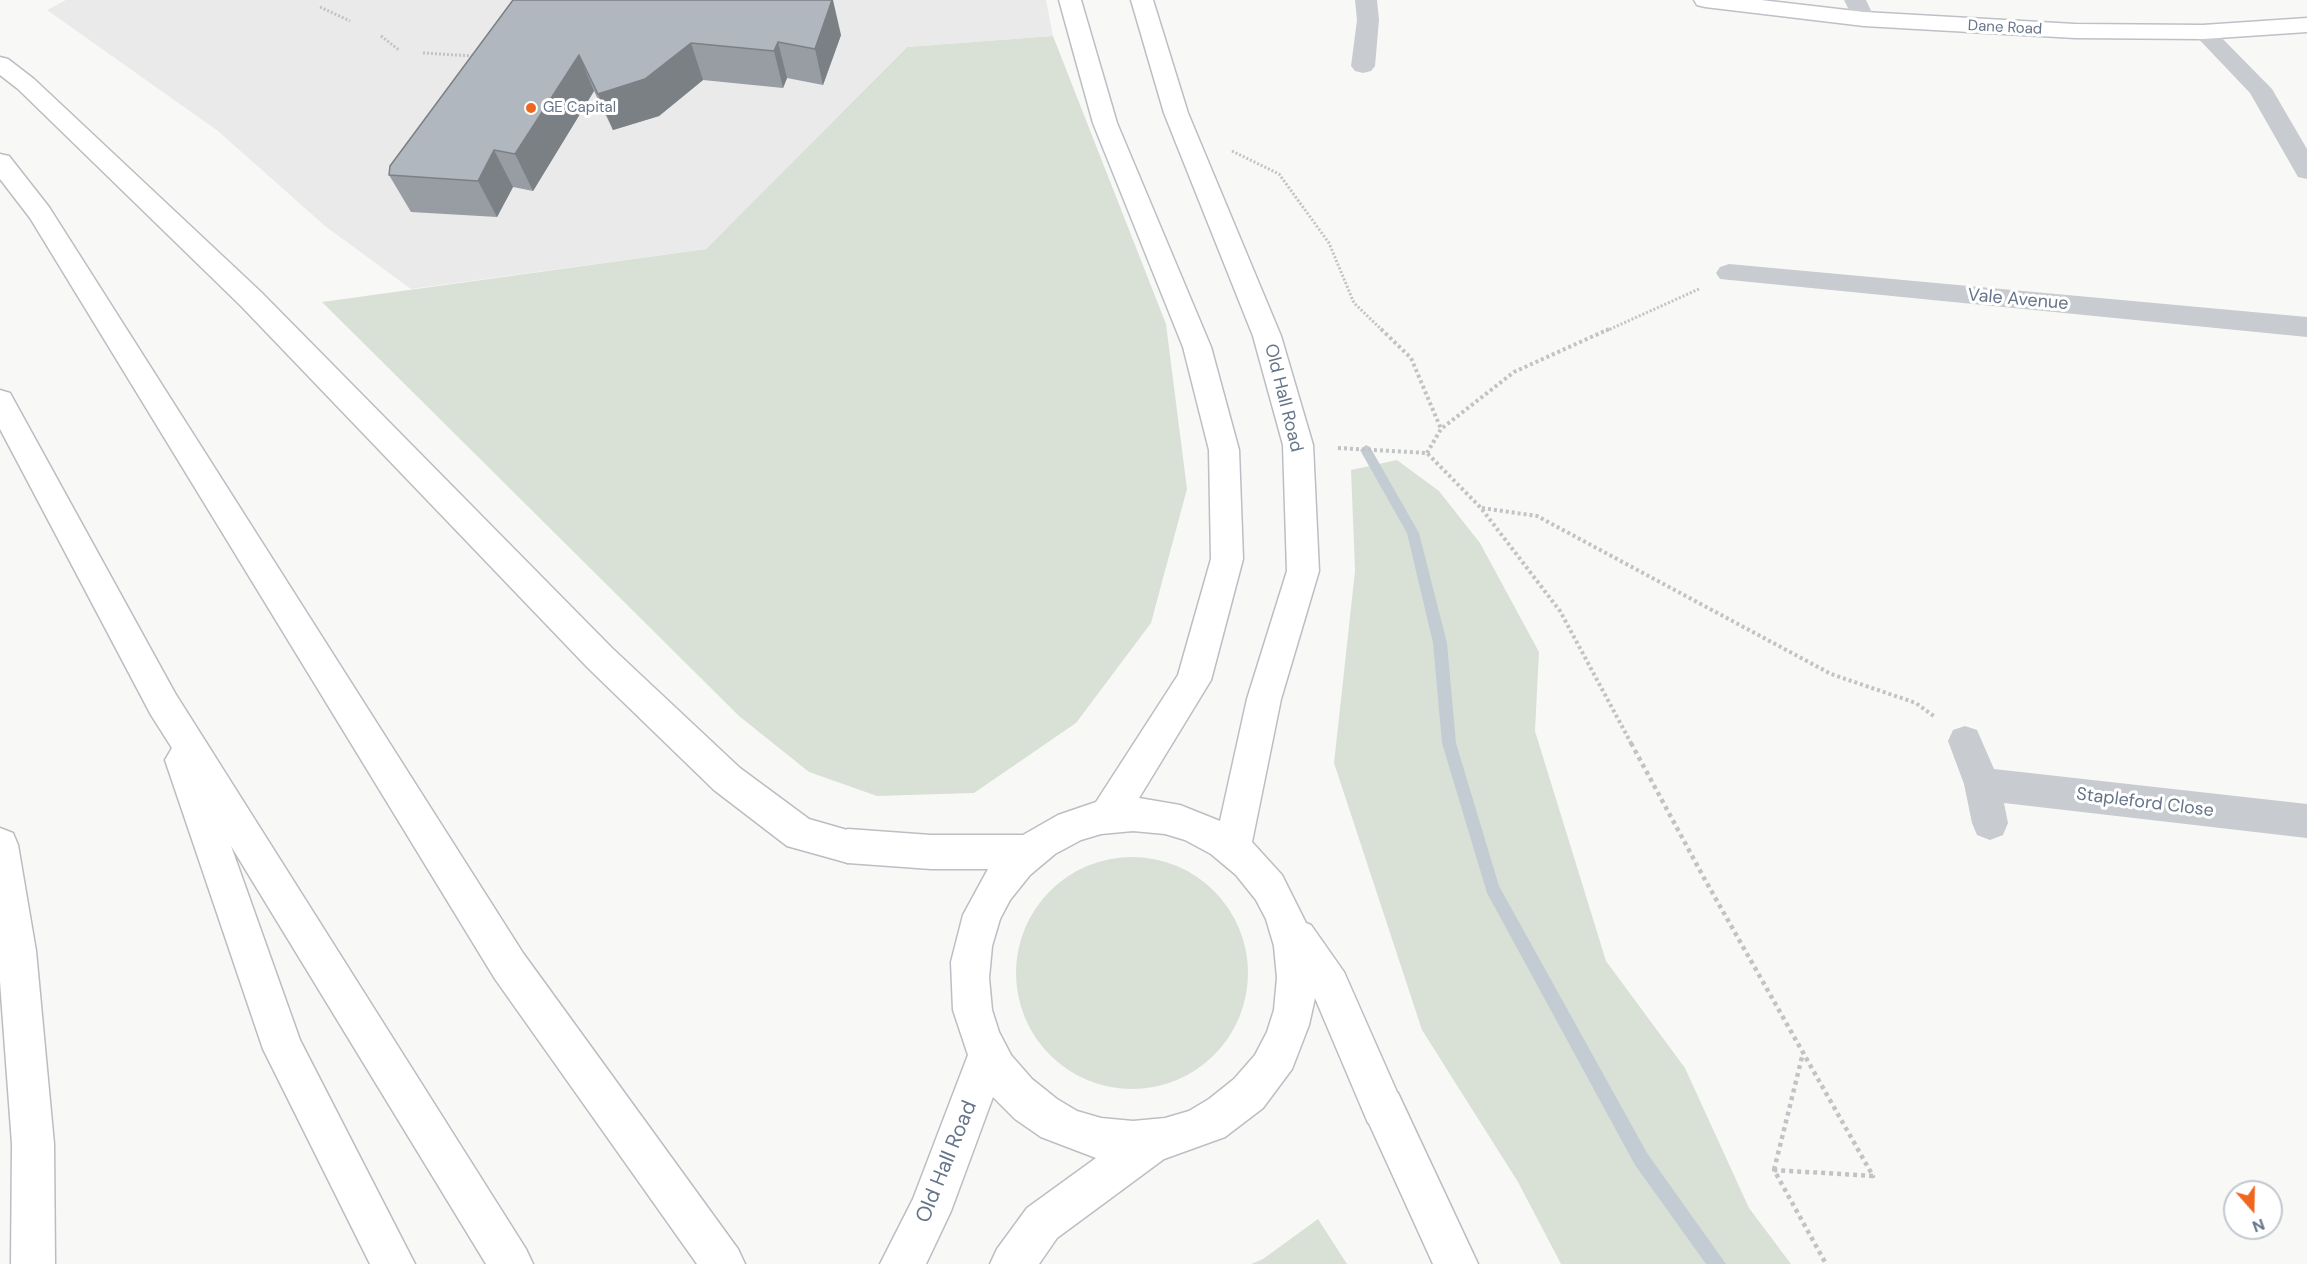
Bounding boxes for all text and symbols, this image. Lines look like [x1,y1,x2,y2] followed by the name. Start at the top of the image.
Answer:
[1967,17,2043,39] street label: Dane Road
[543,99,616,117] place label: GE Capital
[524,101,538,115] marker: GE Capital
[1967,285,2069,315] street label: Vale Avenue
[1259,342,1307,454] street label: Old Hall Road
[2075,784,2215,822] street label: Stapleford Close
[911,1097,983,1227] street label: Old Hall Road
[2223,1180,2283,1240] north arrow
[2250,1214,2268,1237] text: N

